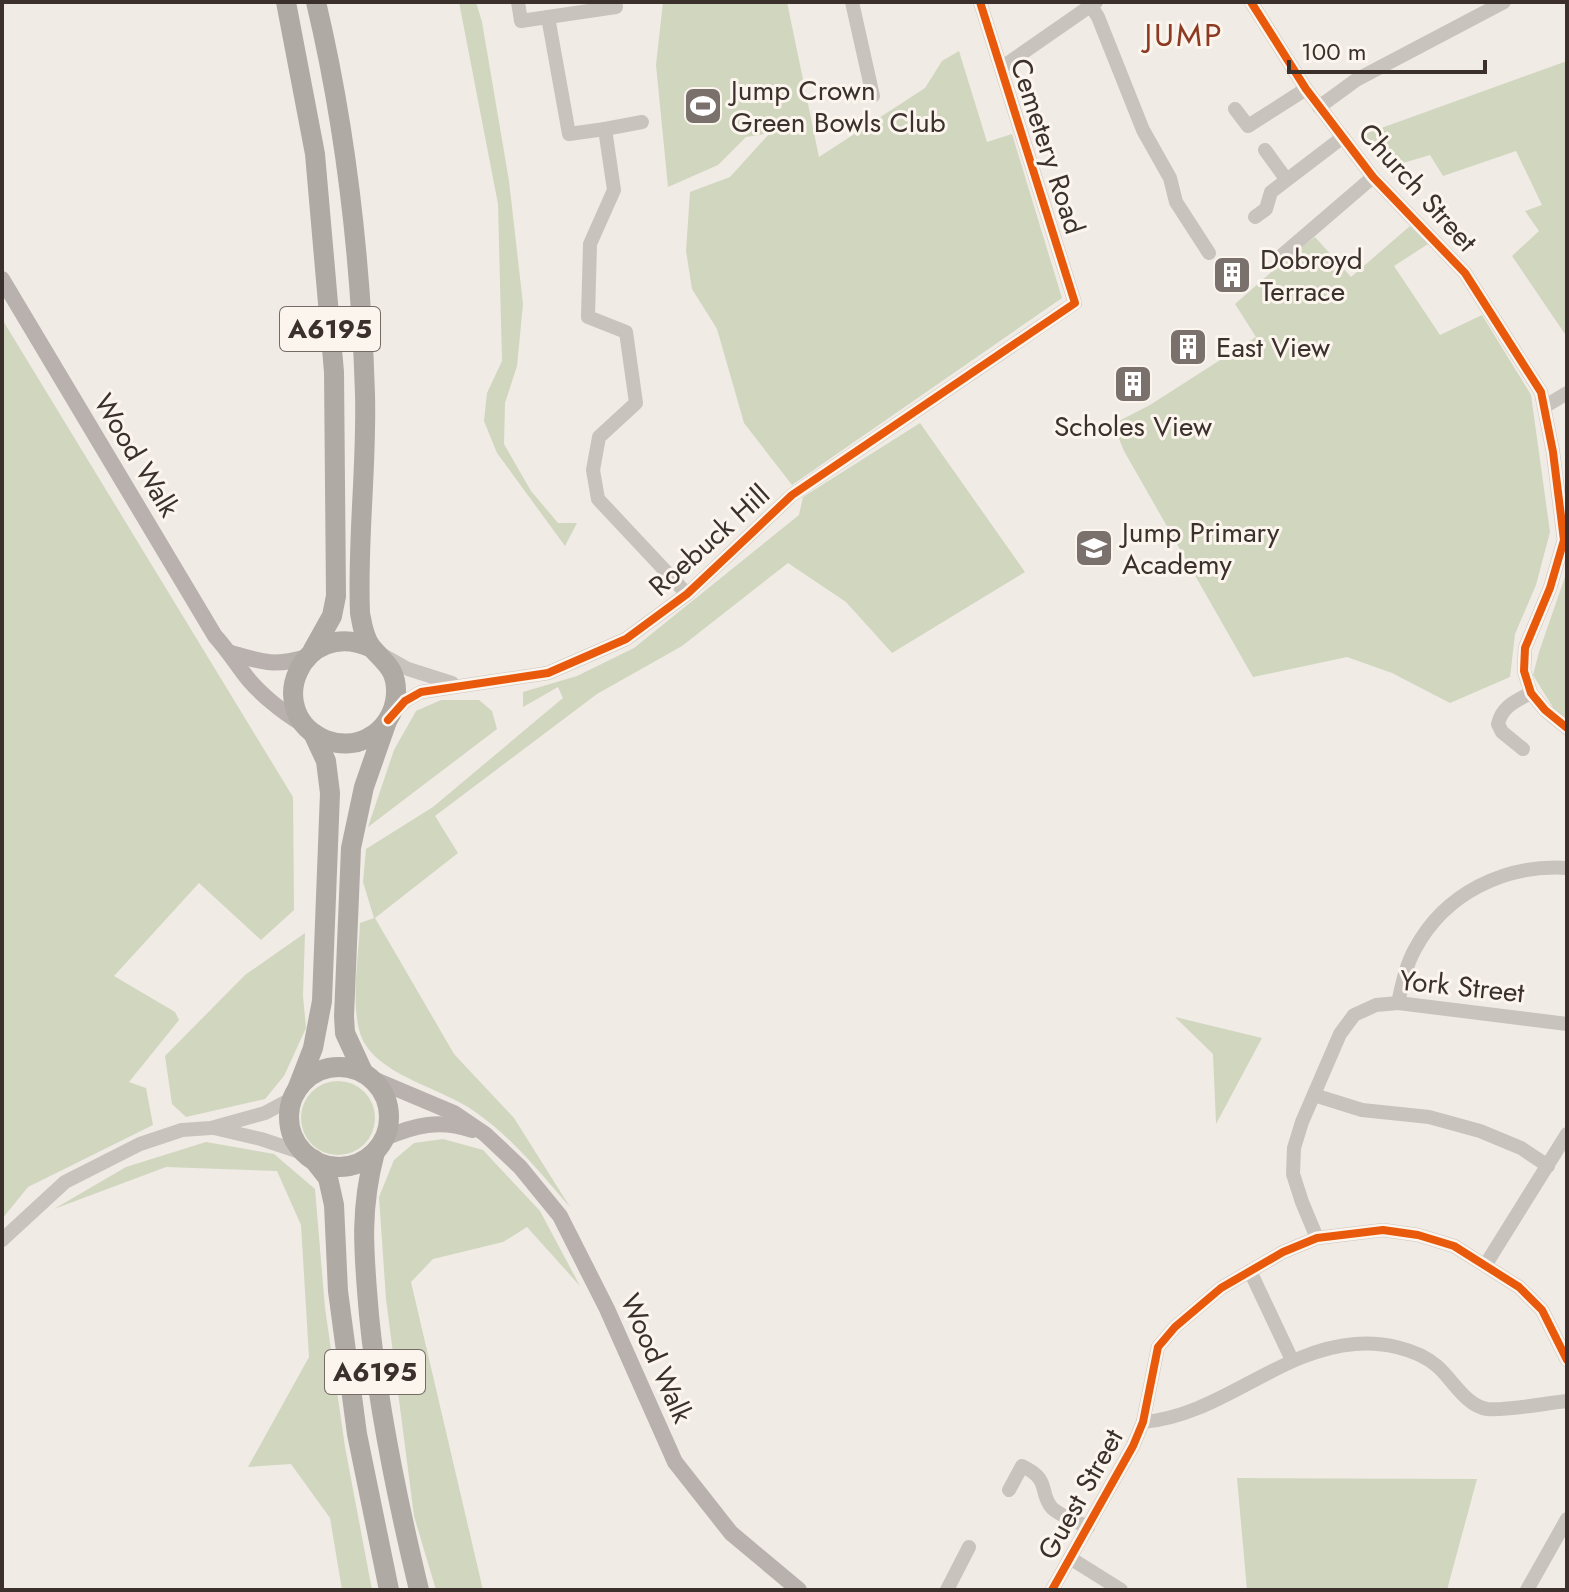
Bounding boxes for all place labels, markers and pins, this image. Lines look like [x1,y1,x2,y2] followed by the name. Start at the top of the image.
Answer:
[727,70,946,143] place label: Jump Crown Green Bowls Club
[682,85,724,127] sports icon: Jump Crown Green Bowls Club
[1260,239,1363,312] place label: Dobroyd Terrace
[1211,254,1253,296] building icon: Dobroyd Terrace
[1167,326,1209,368] building icon: East View
[1216,327,1330,368] place label: East View
[1112,363,1154,405] building icon: Scholes View
[1054,406,1212,447] place label: Scholes View
[1118,512,1280,585] place label: Jump Primary Academy
[1073,527,1115,569] school or university icon: Jump Primary Academy

